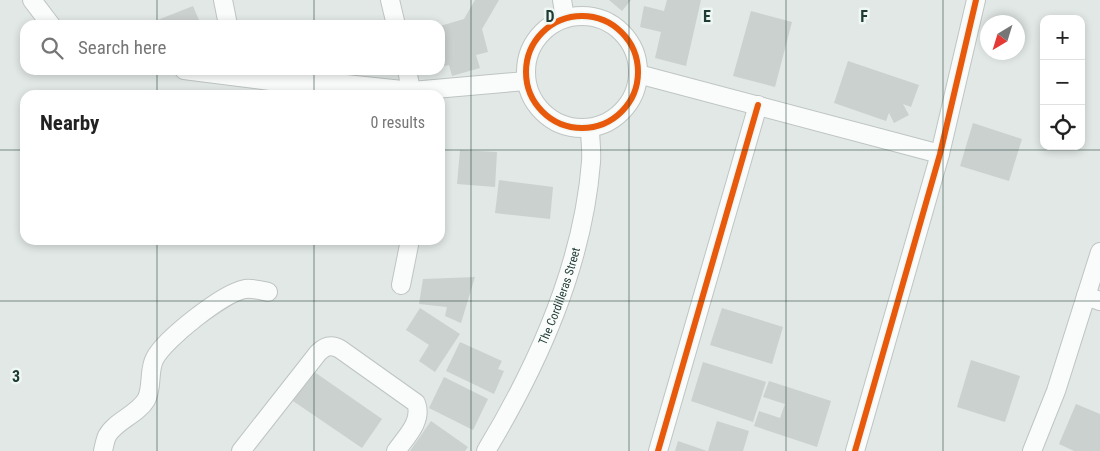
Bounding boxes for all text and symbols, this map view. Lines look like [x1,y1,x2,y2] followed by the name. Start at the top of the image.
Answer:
[545,7,555,26] text: D
[703,7,711,26] text: E
[860,7,868,26] text: F
[980,15,1025,60] north arrow
[1040,15,1085,150] map controls
[1040,15,1085,60] button: +
[20,20,445,75] search box
[38,34,66,62] icon: search
[78,36,166,59] text: Search here
[1040,60,1085,105] button: −
[1040,105,1085,150] button: locate
[40,111,99,135] text: Nearby
[370,113,425,132] text: 0 results
[536,246,583,347] street label: The Cordilleras Street
[12,367,20,386] text: 3

